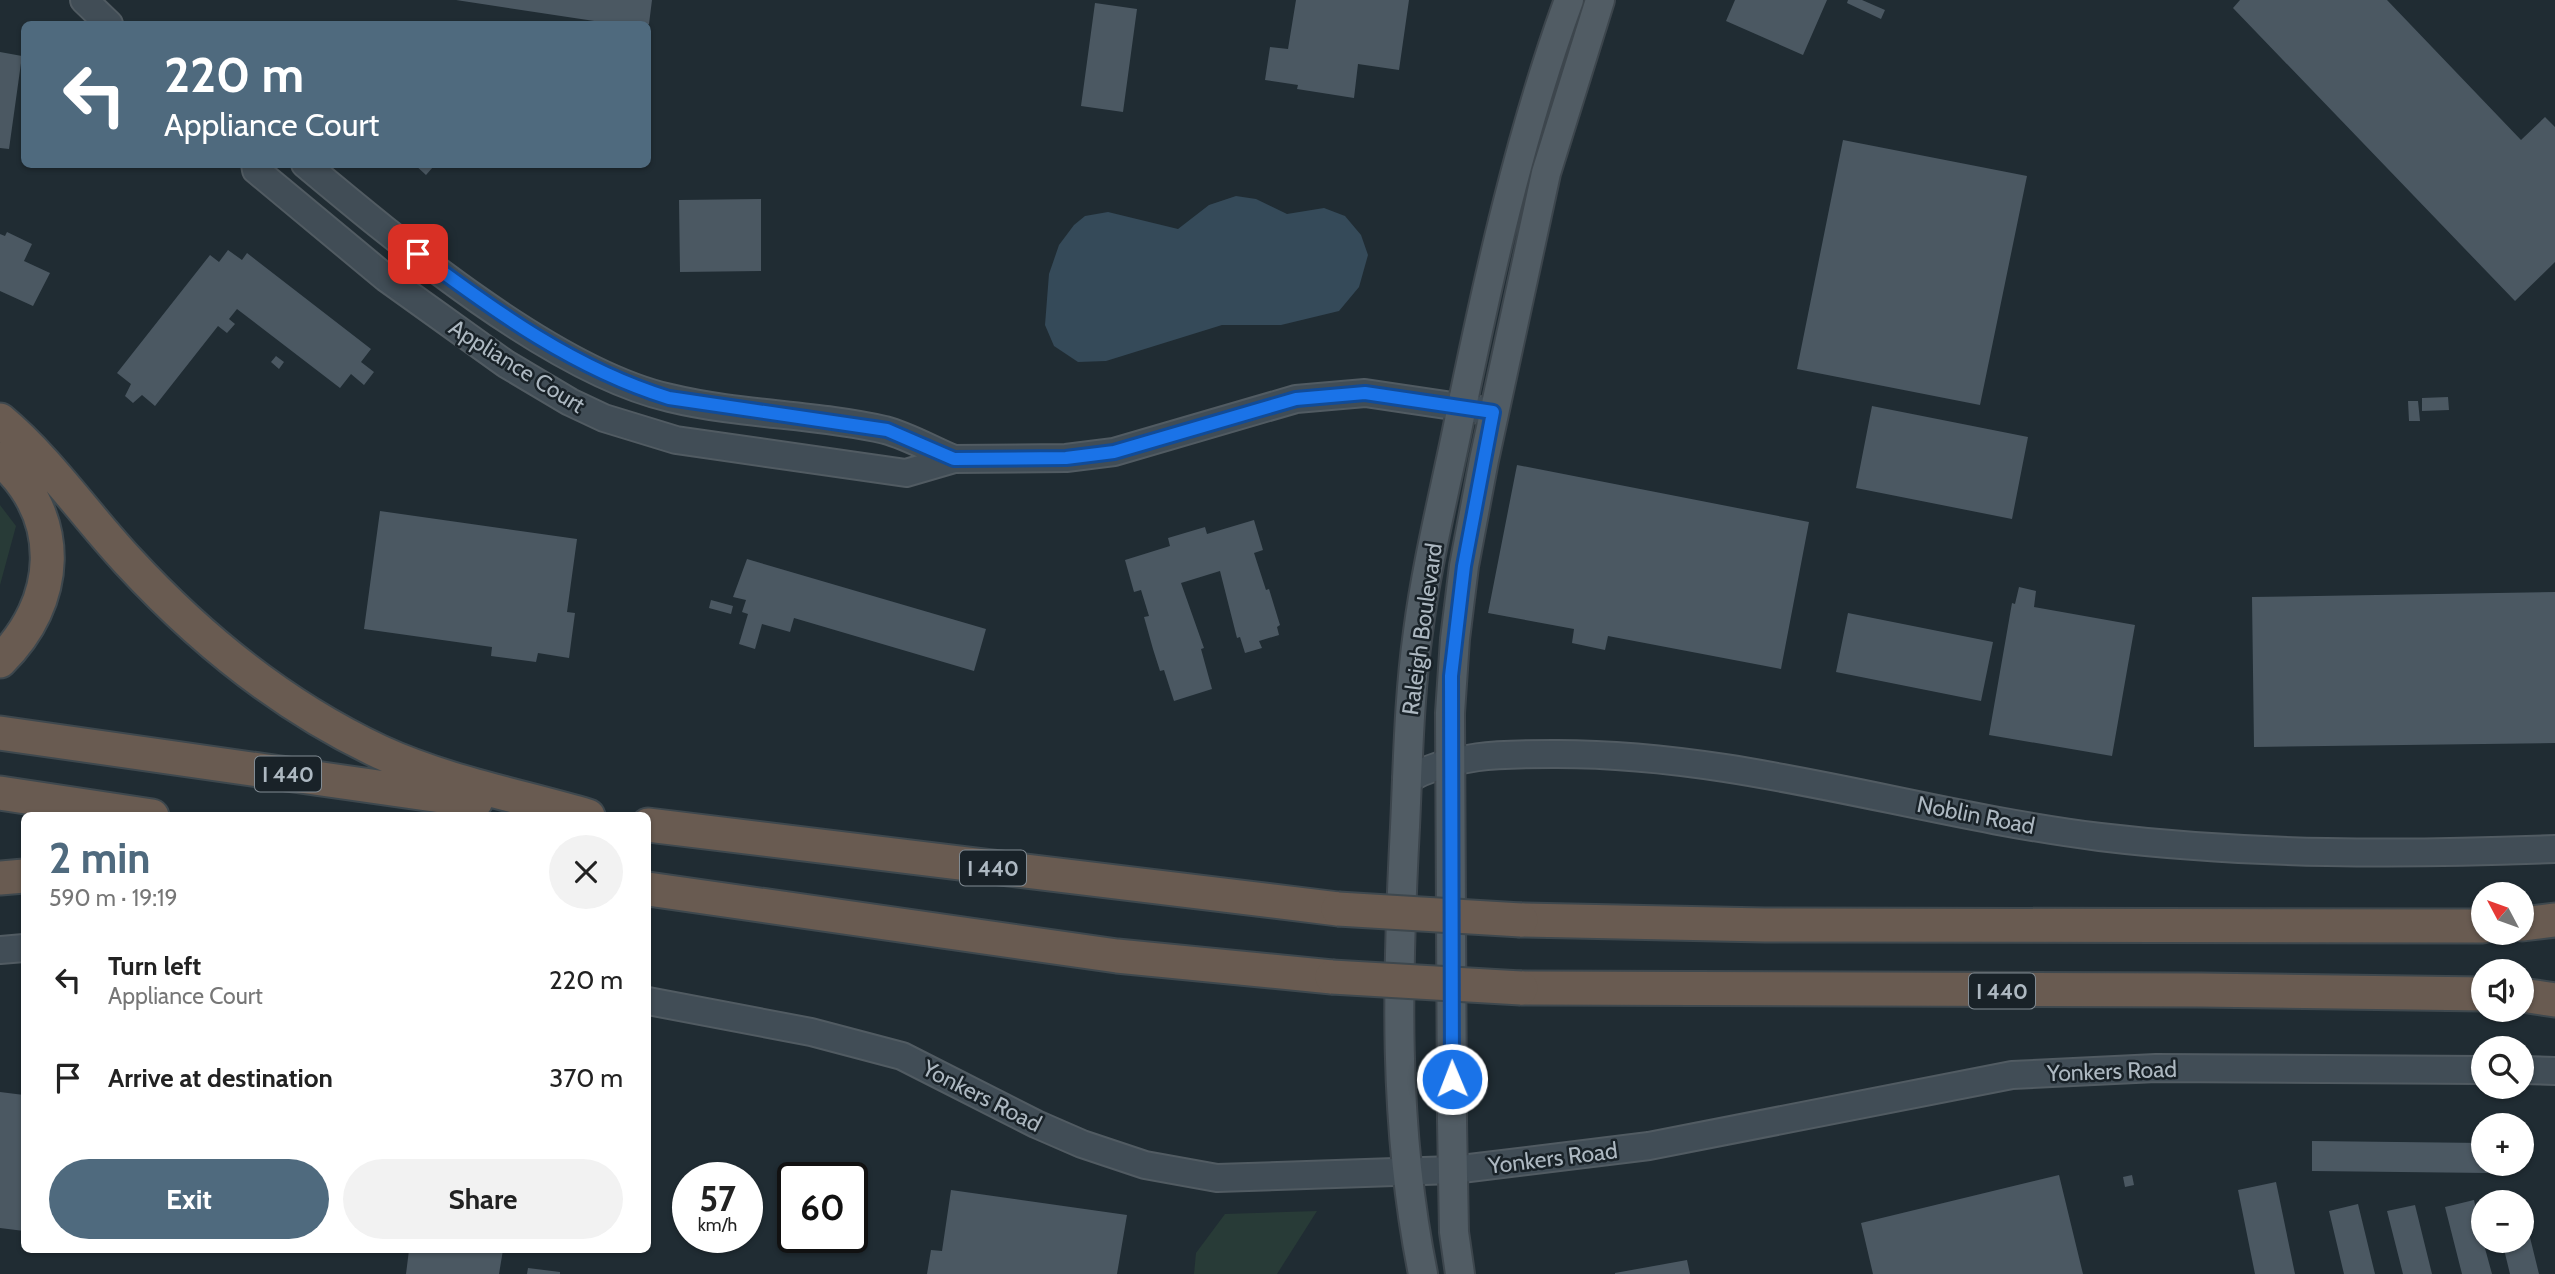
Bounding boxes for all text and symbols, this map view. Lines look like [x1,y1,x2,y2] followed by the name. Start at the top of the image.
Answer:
[164,45,304,104] text: 220 m
[49,49,140,140] icon: left
[164,105,379,144] text: Appliance Court
[388,224,448,284] pin
[399,235,437,273] icon: arrive
[444,313,590,419] street label: Appliance Court
[1396,541,1448,717] street label: Raleigh Boulevard
[255,756,321,792] road number: I 440
[1915,790,2037,840] street label: Noblin Road
[49,832,150,884] text: 2 min
[549,835,623,909] button: close
[960,850,1026,886] road number: I 440
[2471,882,2534,945] north arrow
[2471,882,2534,1253] map controls
[49,884,178,912] text: 590 m · 19:19
[108,950,201,982] text: Turn left
[2471,959,2534,1022] button: sound
[49,961,87,999] icon: left
[549,964,623,996] text: 220 m
[1969,974,2035,1009] road number: I 440
[108,982,263,1010] text: Appliance Court
[2471,1036,2534,1099] button: search
[1415,1042,1489,1116] position arrow
[917,1054,1046,1138] street label: Yonkers Road
[2046,1055,2177,1087] street label: Yonkers Road
[49,1059,87,1097] icon: arrive
[108,1062,333,1094] text: Arrive at destination
[549,1062,623,1094] text: 370 m
[2471,1113,2534,1176] button: +
[1486,1136,1619,1180] street label: Yonkers Road
[49,1159,329,1239] button: Exit
[343,1159,623,1239] button: Share
[777,1162,868,1253] speed limit sign: 60
[699,1177,736,1220] text: 57
[2471,1190,2534,1253] button: −
[698,1214,737,1236] text: km/h

